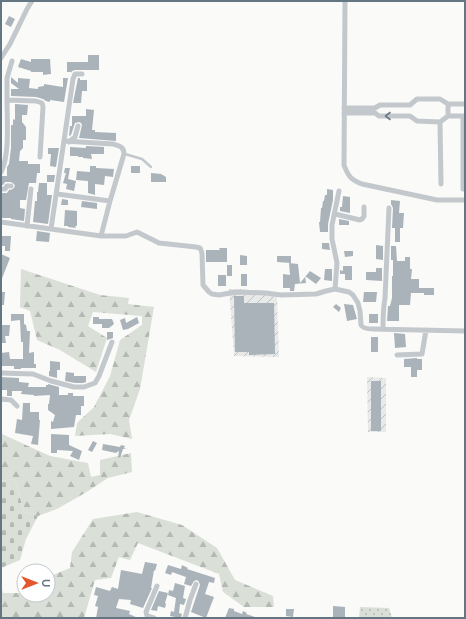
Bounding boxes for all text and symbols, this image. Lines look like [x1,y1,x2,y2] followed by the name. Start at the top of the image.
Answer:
[385,112,391,120] one-way arrow
[16,563,56,603] north arrow
[40,579,53,587] text: U

